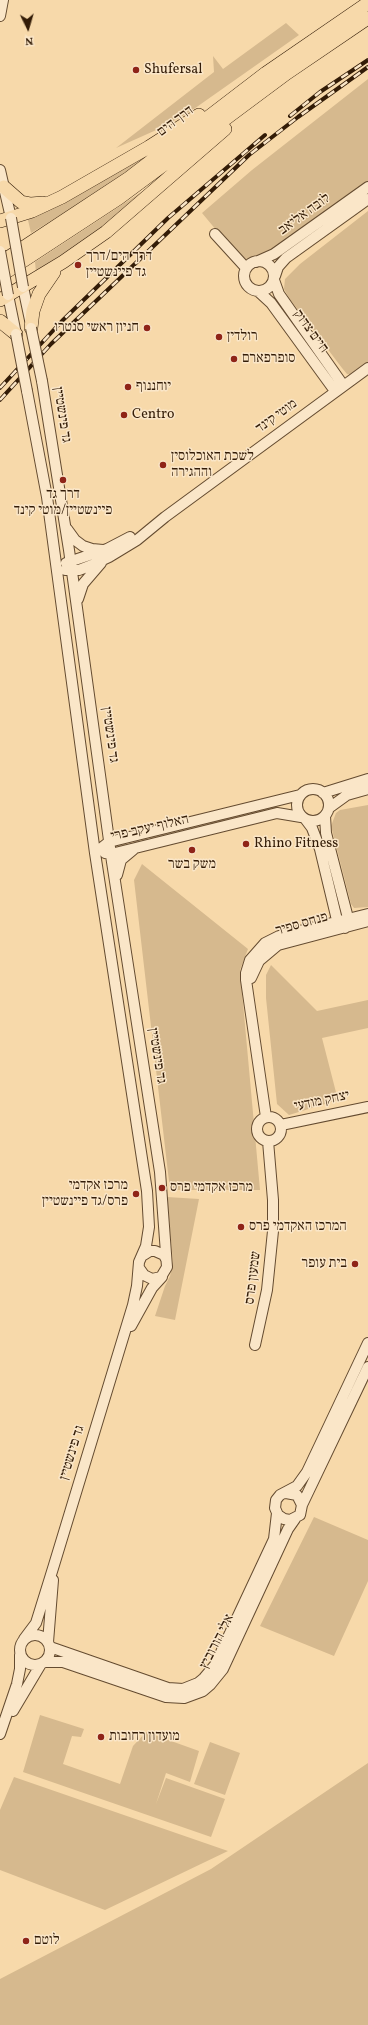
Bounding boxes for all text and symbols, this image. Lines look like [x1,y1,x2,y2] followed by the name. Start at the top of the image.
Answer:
[8,8,48,48] north arrow
[24,33,34,48] text: N
[144,62,202,78] place label: Shufersal
[131,65,141,75] marker: Shufersal
[154,103,198,141] street label: דרך הים
[276,191,334,239] street label: לובה אליאב
[86,249,152,282] place label: דרך הים/דרך גד פיינשטיין
[73,260,83,270] marker: דרך הים/דרך גד פיינשטיין
[289,307,331,357] street label: חיים צדוק
[54,320,139,336] place label: חניון ראשי סנטרו
[142,323,152,333] marker: חניון ראשי סנטרו
[227,329,258,345] place label: רולדין
[214,332,224,342] marker: רולדין
[242,351,295,367] place label: סופרפארם
[229,354,239,364] marker: סופרפארם
[136,379,171,395] place label: יוחננוף
[123,382,133,392] marker: יוחננוף
[48,386,74,444] street label: גד פינשטיין
[253,396,301,438] street label: מוטי קינד
[132,407,174,423] place label: Centro
[119,410,129,420] marker: Centro
[171,449,254,482] place label: לשכת האוכלוסין וההגירה
[158,460,168,470] marker: לשכת האוכלוסין וההגירה
[58,475,68,485] marker: דרך גד פיינשטיין/מוטי קינד
[14,487,112,520] place label: דרך גד פיינשטיין/מוטי קינד
[97,706,121,764] street label: גד פינשטיין
[109,812,191,846] street label: האלוף יעקב פרי
[254,836,338,852] place label: Rhino Fitness
[241,839,251,849] marker: Rhino Fitness
[187,845,197,855] marker: משק בשר
[168,857,216,873] place label: משק בשר
[274,910,330,940] street label: פנחס ספיר
[143,1027,169,1085] street label: גד פינשטיין
[293,1088,351,1116] street label: יצחק מודעי
[42,1178,128,1210] place label: מרכז אקדמי פרס/גד פיינשטיין
[170,1180,253,1196] place label: מרכז אקדמי פרס
[157,1183,167,1193] marker: מרכז אקדמי פרס
[131,1189,141,1199] marker: מרכז אקדמי פרס/גד פיינשטיין
[249,1219,347,1235] place label: המרכז האקדמי פרס
[236,1222,246,1232] marker: המרכז האקדמי פרס
[242,1250,266,1306] street label: שמעון פרס
[302,1256,347,1272] place label: בית עופר
[350,1259,360,1269] marker: בית עופר
[57,1424,89,1482] street label: גד פינשטיין
[197,1612,239,1672] street label: אלי הורוביץ
[109,1729,180,1745] place label: מועדון רחובות
[96,1732,106,1742] marker: מועדון רחובות
[34,1933,60,1949] place label: לוטם
[21,1936,31,1946] marker: לוטם

